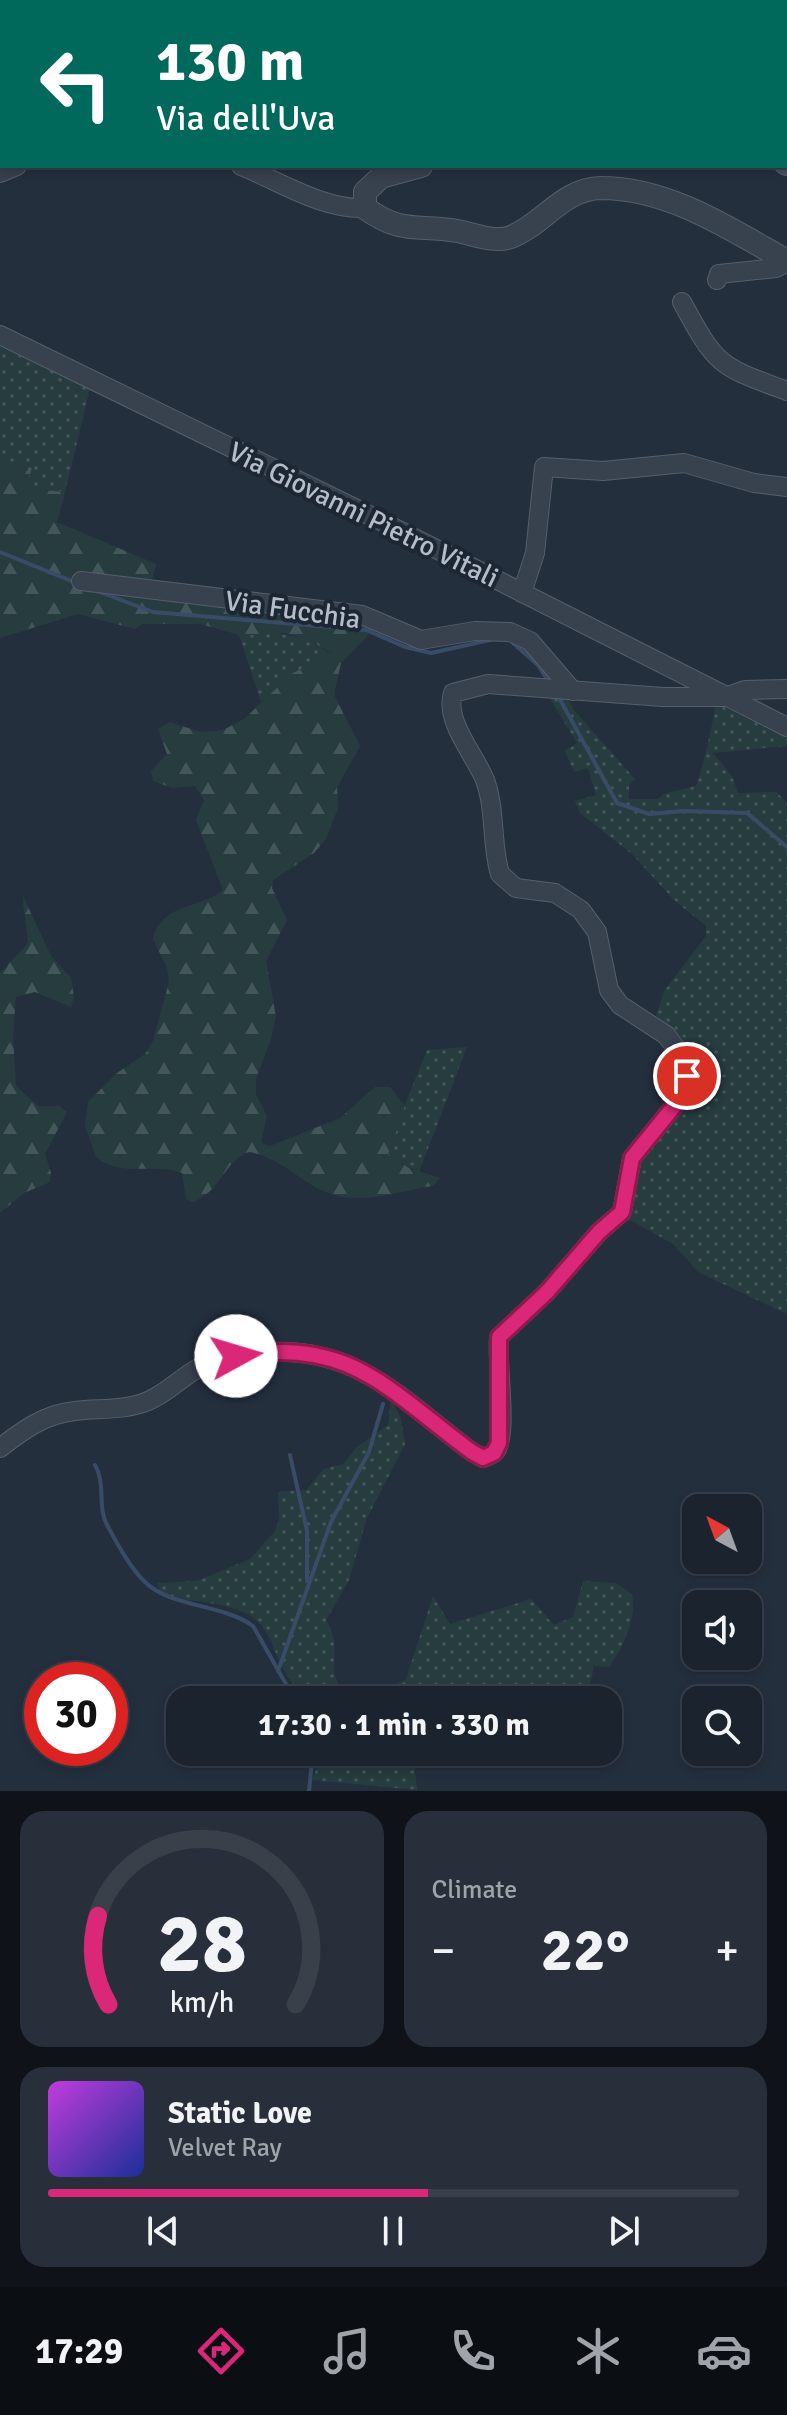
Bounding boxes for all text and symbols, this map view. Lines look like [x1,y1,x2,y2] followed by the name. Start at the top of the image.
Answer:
[156,27,304,96] text: 130 m
[24,32,128,136] icon: left
[156,96,335,141] text: Via dell'Uva
[223,435,504,595] street label: Via Giovanni Pietro Vitali
[223,584,363,636] street label: Via Fucchia
[653,1042,721,1110] pin
[665,1054,709,1098] icon: arrive
[194,1314,278,1398] position arrow
[682,1494,762,1574] north arrow
[682,1494,762,1766] map controls
[682,1590,762,1670] button: sound
[24,1662,128,1766] speed limit sign: 30
[682,1686,762,1766] button: search
[258,1707,530,1744] text: 17:30 · 1 min · 330 m
[432,1874,517,1906] text: Climate
[157,1893,247,1995] text: 28
[541,1914,630,1988] text: 22°
[432,1924,455,1978] text: −
[715,1924,739,1978] text: +
[169,1985,234,2020] text: km/h
[168,2095,312,2132] text: Static Love
[168,2132,282,2164] text: Velvet Ray
[141,2209,185,2253] icon: previous
[371,2209,415,2253] icon: pause
[602,2209,646,2253] icon: next
[193,2323,249,2379] icon: directions
[319,2323,375,2379] icon: music
[445,2323,501,2379] icon: phone
[570,2323,626,2379] icon: climate
[696,2323,752,2379] icon: car
[35,2329,123,2374] text: 17:29

